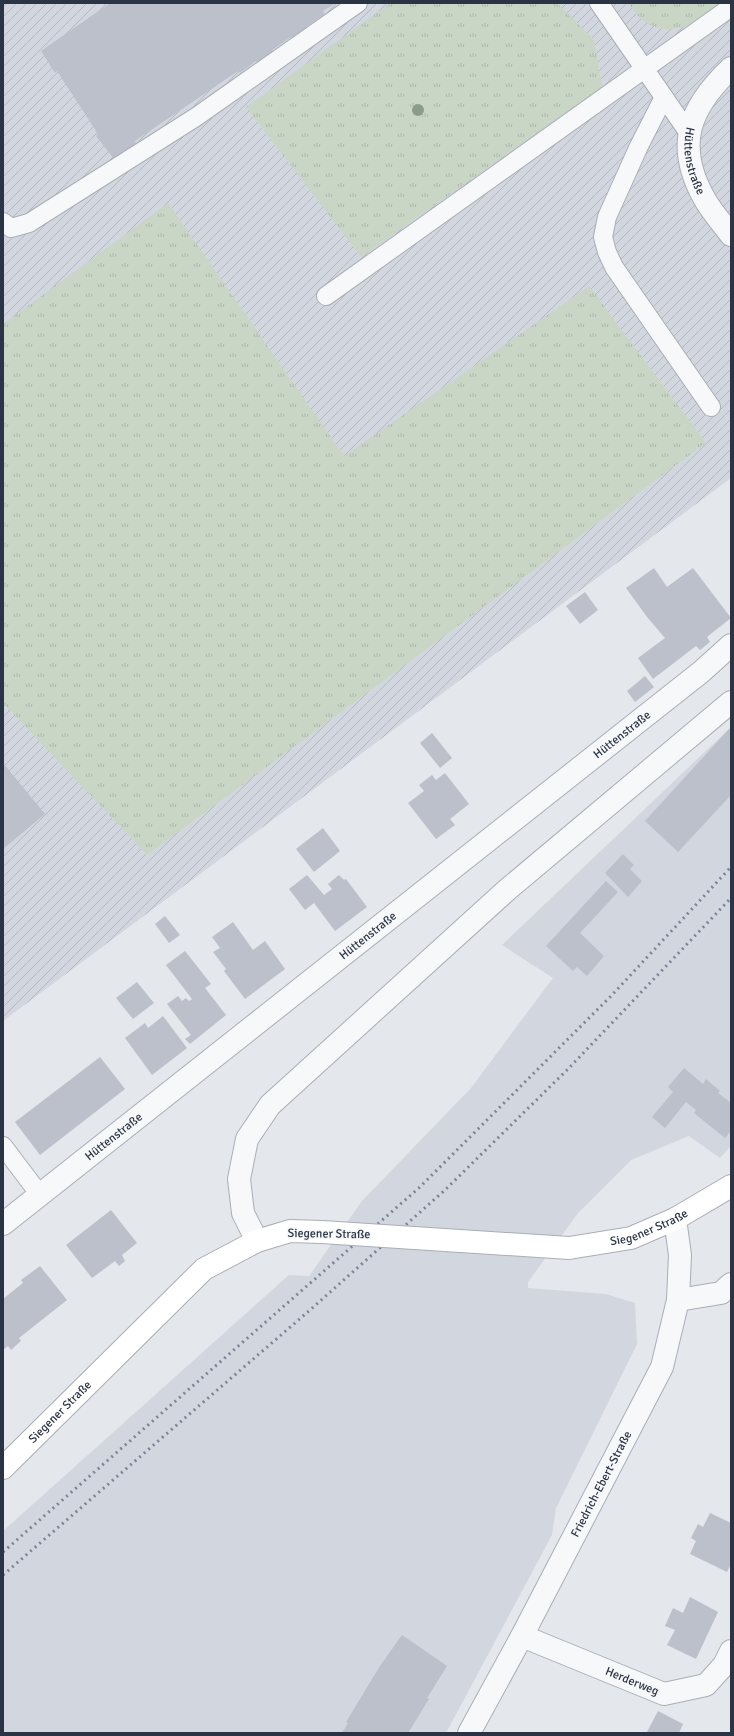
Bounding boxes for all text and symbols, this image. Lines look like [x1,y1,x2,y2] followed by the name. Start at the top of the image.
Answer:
[681,126,708,197] street label: Hüttenstraße
[590,707,654,762] street label: Hüttenstraße
[336,908,399,963] street label: Hüttenstraße
[82,1109,145,1164] street label: Hüttenstraße
[609,1206,691,1249] street label: Siegener Straße
[288,1226,370,1242] street label: Siegener Straße
[25,1377,95,1446] street label: Siegener Straße
[567,1428,635,1540] street label: Friedrich-Ebert-Straße
[603,1663,661,1699] street label: Herderweg

